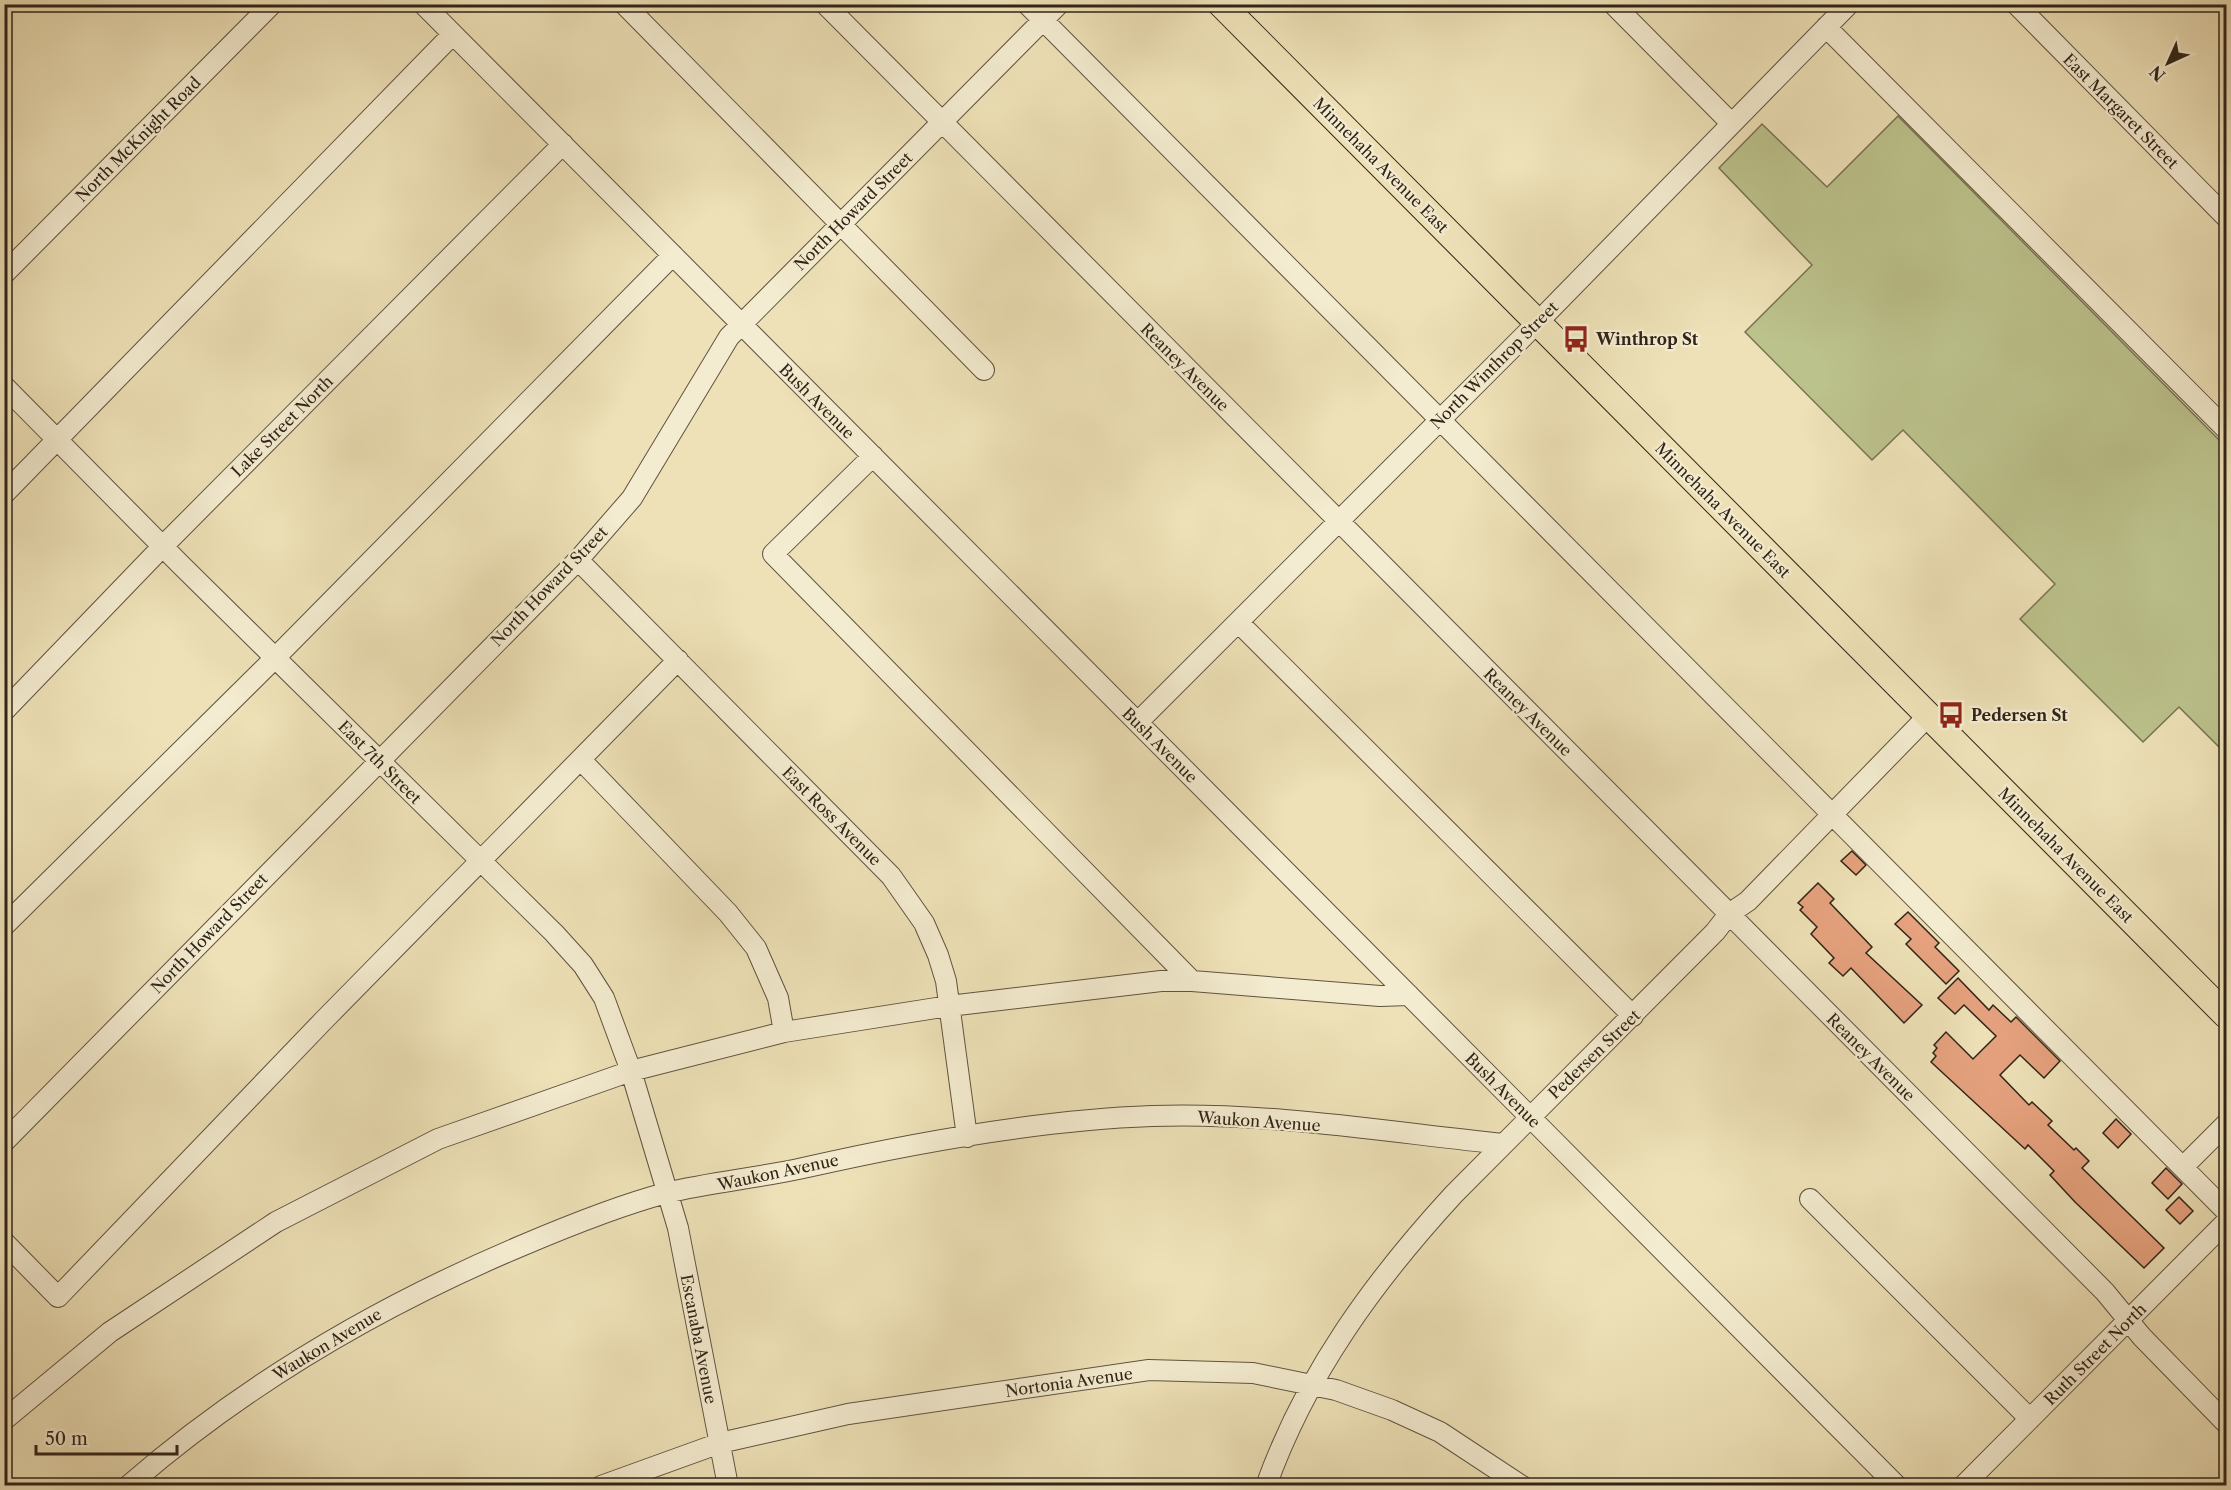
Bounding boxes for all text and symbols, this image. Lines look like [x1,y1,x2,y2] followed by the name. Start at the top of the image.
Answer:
[2138,33,2198,93] north arrow
[2059,49,2183,173] street label: East Margaret Street
[2145,62,2169,86] text: N
[71,72,205,206] street label: North McKnight Road
[1309,93,1453,237] street label: Minnehaha Avenue East
[790,147,917,274] street label: North Howard Street
[1426,297,1562,433] street label: North Winthrop Street
[1137,319,1233,415] street label: Reaney Avenue
[1561,324,1591,354] bus stop icon: Winthrop St
[1595,329,1699,349] place label: Winthrop St
[775,359,859,443] street label: Bush Avenue
[227,371,337,481] street label: Lake Street North
[1651,438,1795,582] street label: Minnehaha Avenue East
[487,522,612,650] street label: North Howard Street
[1480,664,1576,760] street label: Reaney Avenue
[1936,700,1966,730] bus stop icon: Pedersen St
[1118,703,1202,787] street label: Bush Avenue
[1971,705,2068,725] place label: Pedersen St
[334,716,426,808] street label: East 7th Street
[778,762,886,870] street label: East Ross Avenue
[1994,783,2138,927] street label: Minnehaha Avenue East
[147,869,272,997] street label: North Howard Street
[1544,1005,1644,1103] street label: Pedersen Street
[1823,1009,1919,1105] street label: Reaney Avenue
[1461,1048,1545,1132] street label: Bush Avenue
[1196,1107,1321,1135] street label: Waukon Avenue
[715,1149,840,1195] street label: Waukon Avenue
[677,1272,721,1406] street label: Escanaba Avenue
[2040,1299,2150,1409] street label: Ruth Street North
[268,1304,385,1385] street label: Waukon Avenue
[1004,1363,1134,1401] street label: Nortonia Avenue
[36,1418,177,1456] scale bar
[45,1428,88,1450] text: 50 m

